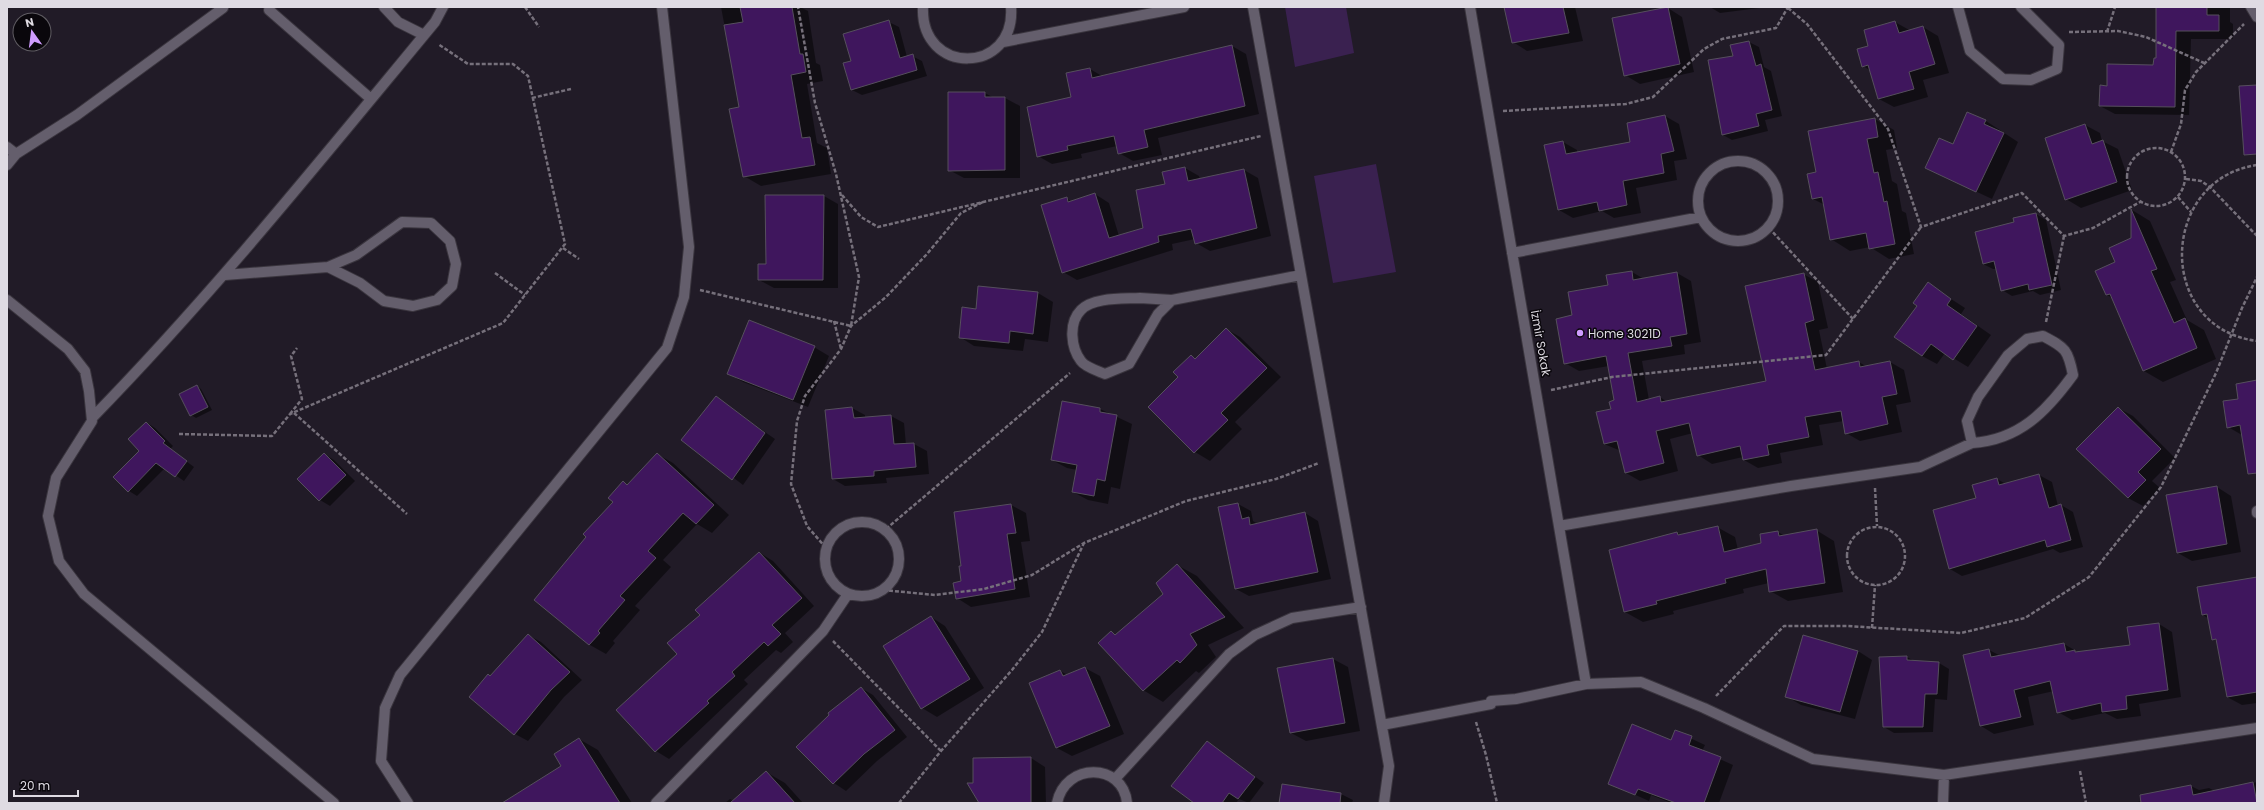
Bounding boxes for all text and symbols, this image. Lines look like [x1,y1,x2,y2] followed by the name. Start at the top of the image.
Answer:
[12,12,52,52] north arrow
[24,14,36,31] text: N
[1527,309,1555,378] street label: İzmir Sokak
[1588,325,1661,342] place label: Home 3021D
[1575,328,1585,338] marker: Home 3021D
[14,772,78,798] scale bar
[20,777,50,794] text: 20 m

